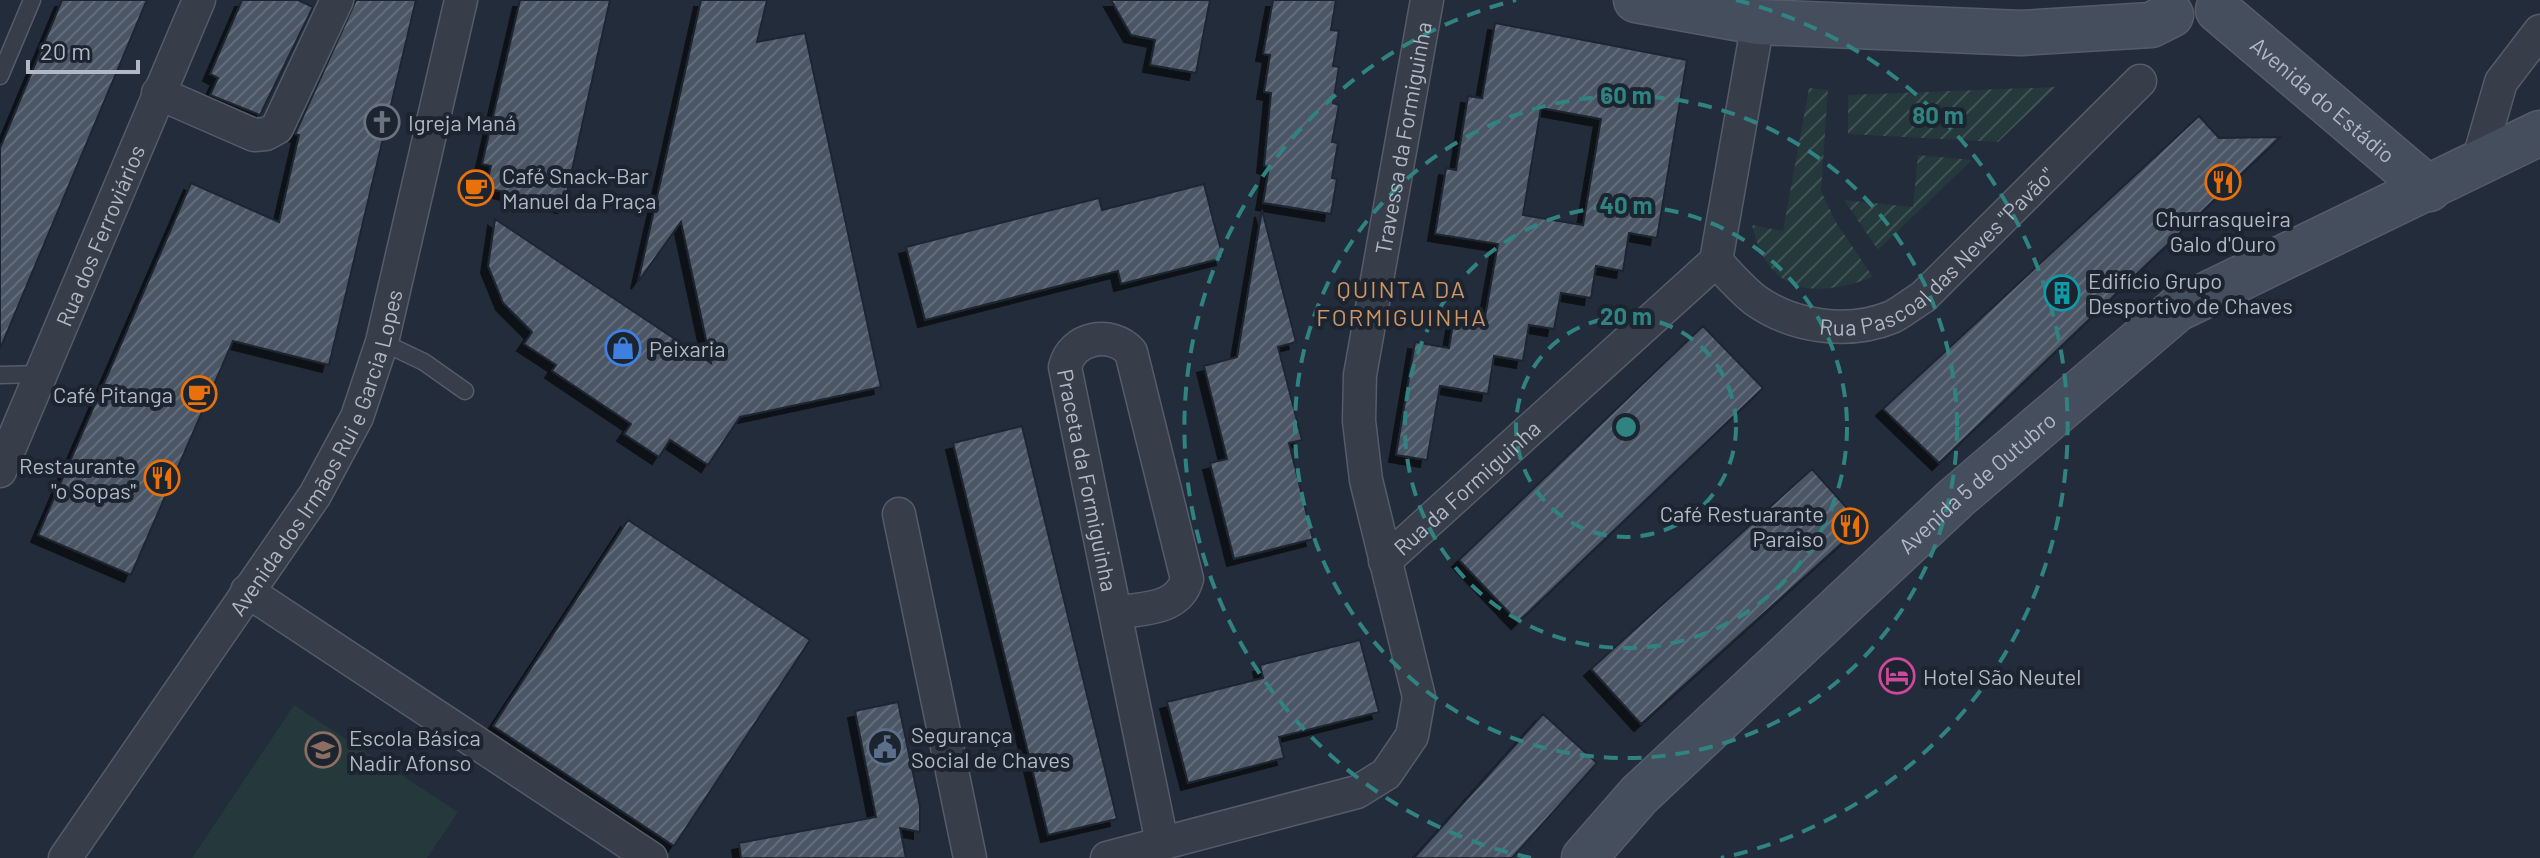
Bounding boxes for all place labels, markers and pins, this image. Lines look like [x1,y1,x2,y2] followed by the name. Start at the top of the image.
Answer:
[363,103,401,141] church icon: Igreja Maná
[408,109,516,135] place label: Igreja Maná
[502,162,656,213] place label: Café Snack-Bar Manuel da Praça
[2204,163,2242,201] restaurant icon: Churrasqueira Galo d'Ouro
[457,169,495,207] cafe icon: Café Snack-Bar Manuel da Praça
[2155,205,2291,256] place label: Churrasqueira Galo d'Ouro
[2088,267,2293,318] place label: Edifício Grupo Desportivo de Chaves
[2043,274,2081,312] building icon: Edifício Grupo Desportivo de Chaves
[604,329,642,367] shop icon: Peixaria
[649,335,726,361] place label: Peixaria
[180,375,218,413] cafe icon: Café Pitanga
[53,381,173,407] place label: Café Pitanga
[1612,413,1640,441] centre of rings
[19,452,136,503] place label: Restaurante "o Sopas"
[143,459,181,497] restaurant icon: Restaurante "o Sopas"
[1660,500,1824,551] place label: Café Restuarante Paraiso
[1831,507,1869,545] restaurant icon: Café Restuarante Paraiso
[1878,657,1916,695] hotel icon: Hotel São Neutel
[1923,663,2081,689] place label: Hotel São Neutel
[911,721,1070,772] place label: Segurança Social de Chaves
[349,724,481,775] place label: Escola Básica Nadir Afonso
[866,728,904,766] public building icon: Segurança Social de Chaves
[304,731,342,769] school or university icon: Escola Básica Nadir Afonso

